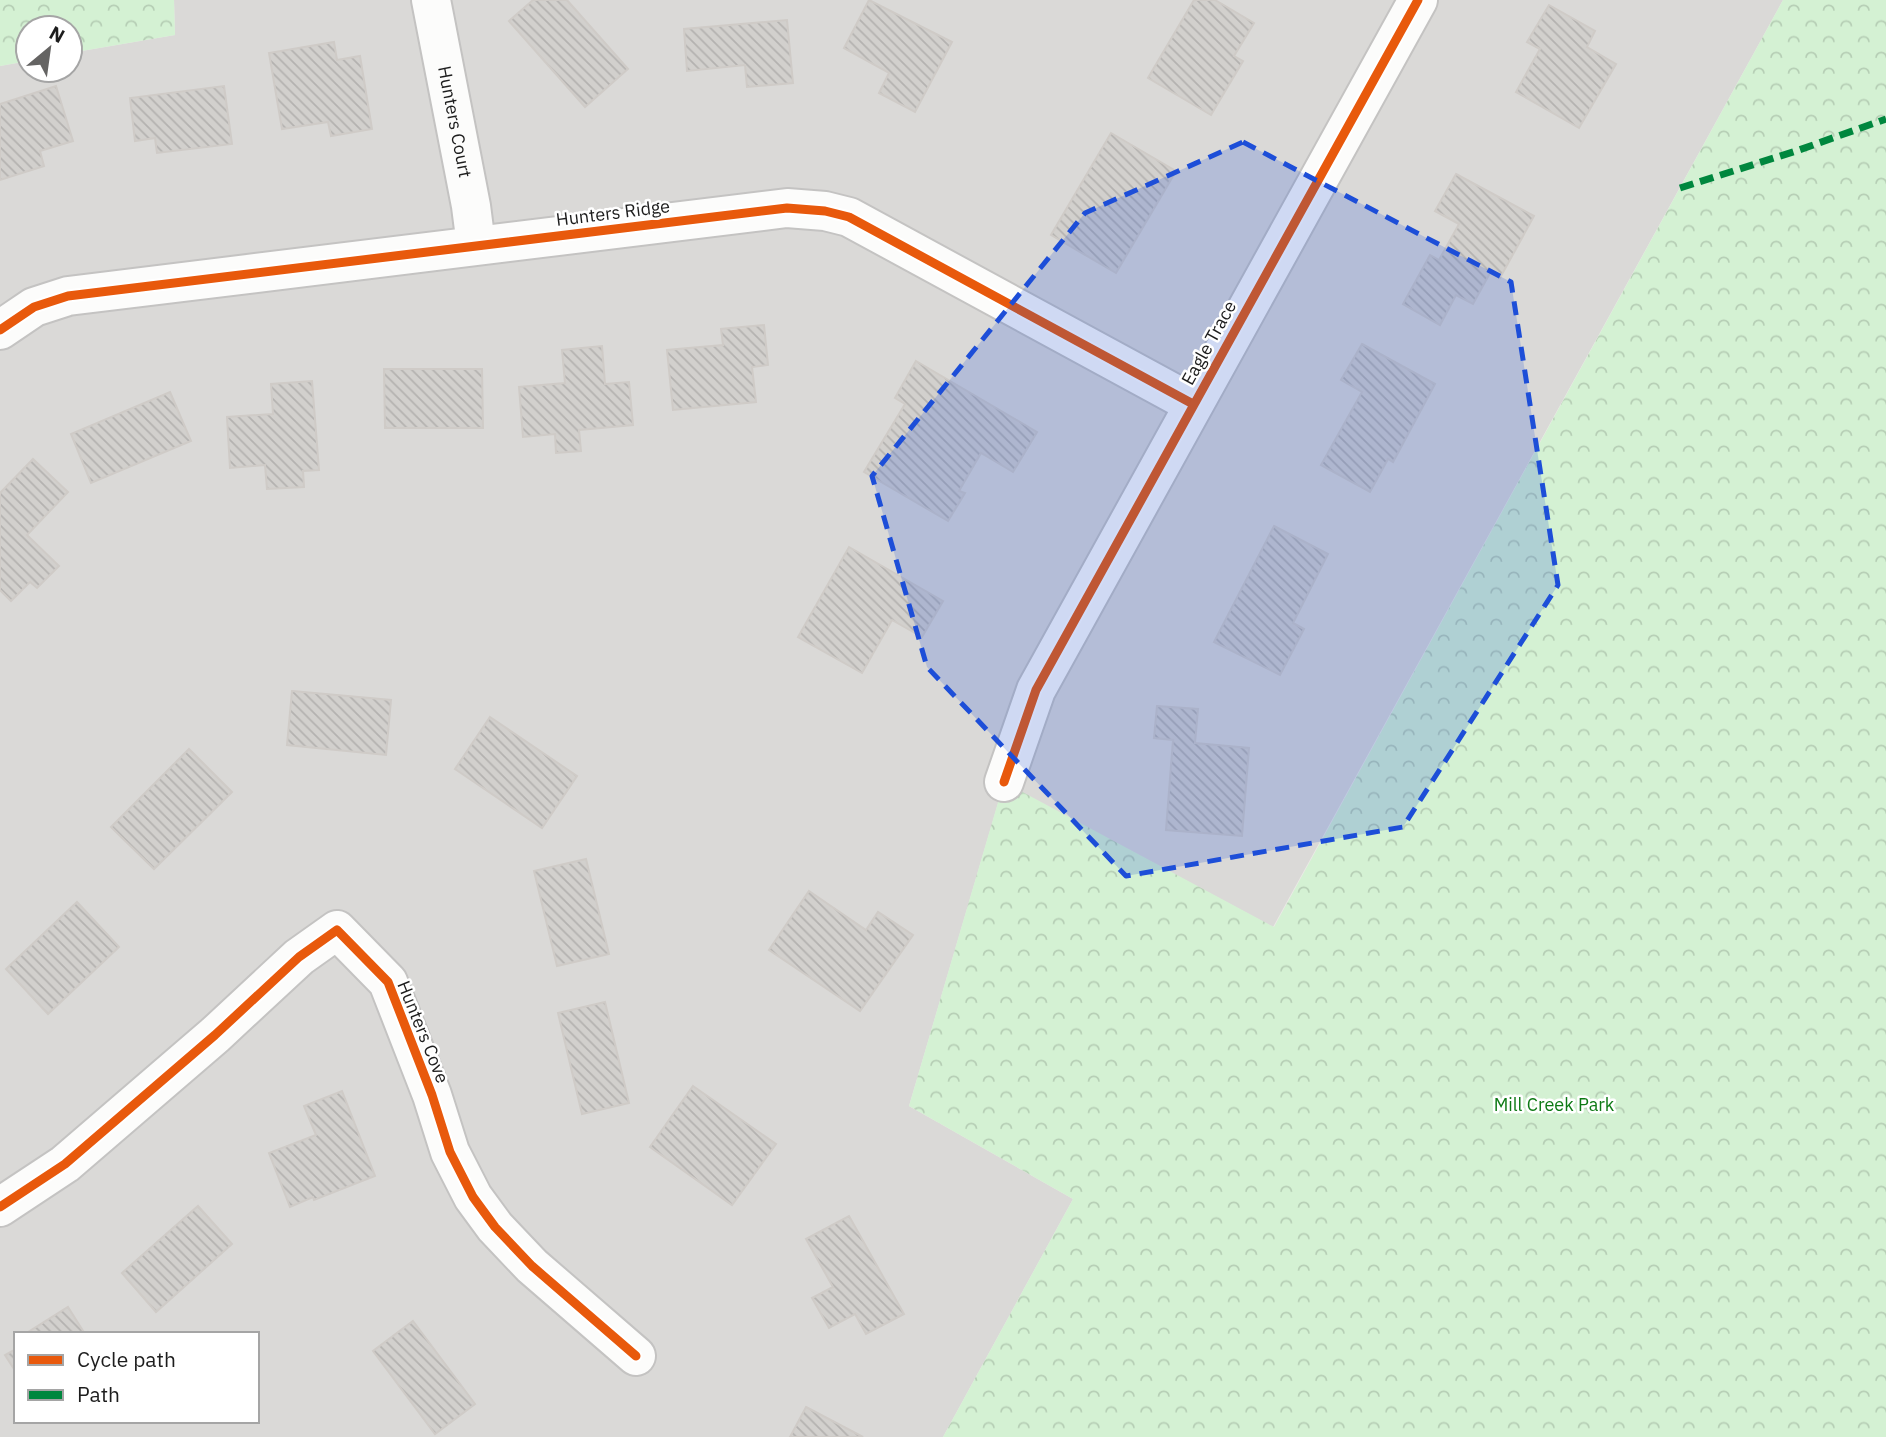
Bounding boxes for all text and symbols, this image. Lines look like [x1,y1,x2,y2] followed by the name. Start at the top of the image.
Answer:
[14,14,84,84] north arrow
[45,20,69,48] text: N
[433,64,477,180] street label: Hunters Court
[555,194,671,231] street label: Hunters Ridge
[1176,296,1241,389] street label: Eagle Trace
[392,977,455,1087] street label: Hunters Cove
[1494,1093,1615,1116] park label: Mill Creek Park
[14,1332,259,1423] legend
[77,1345,176,1373] text: Cycle path
[77,1380,120,1408] text: Path

